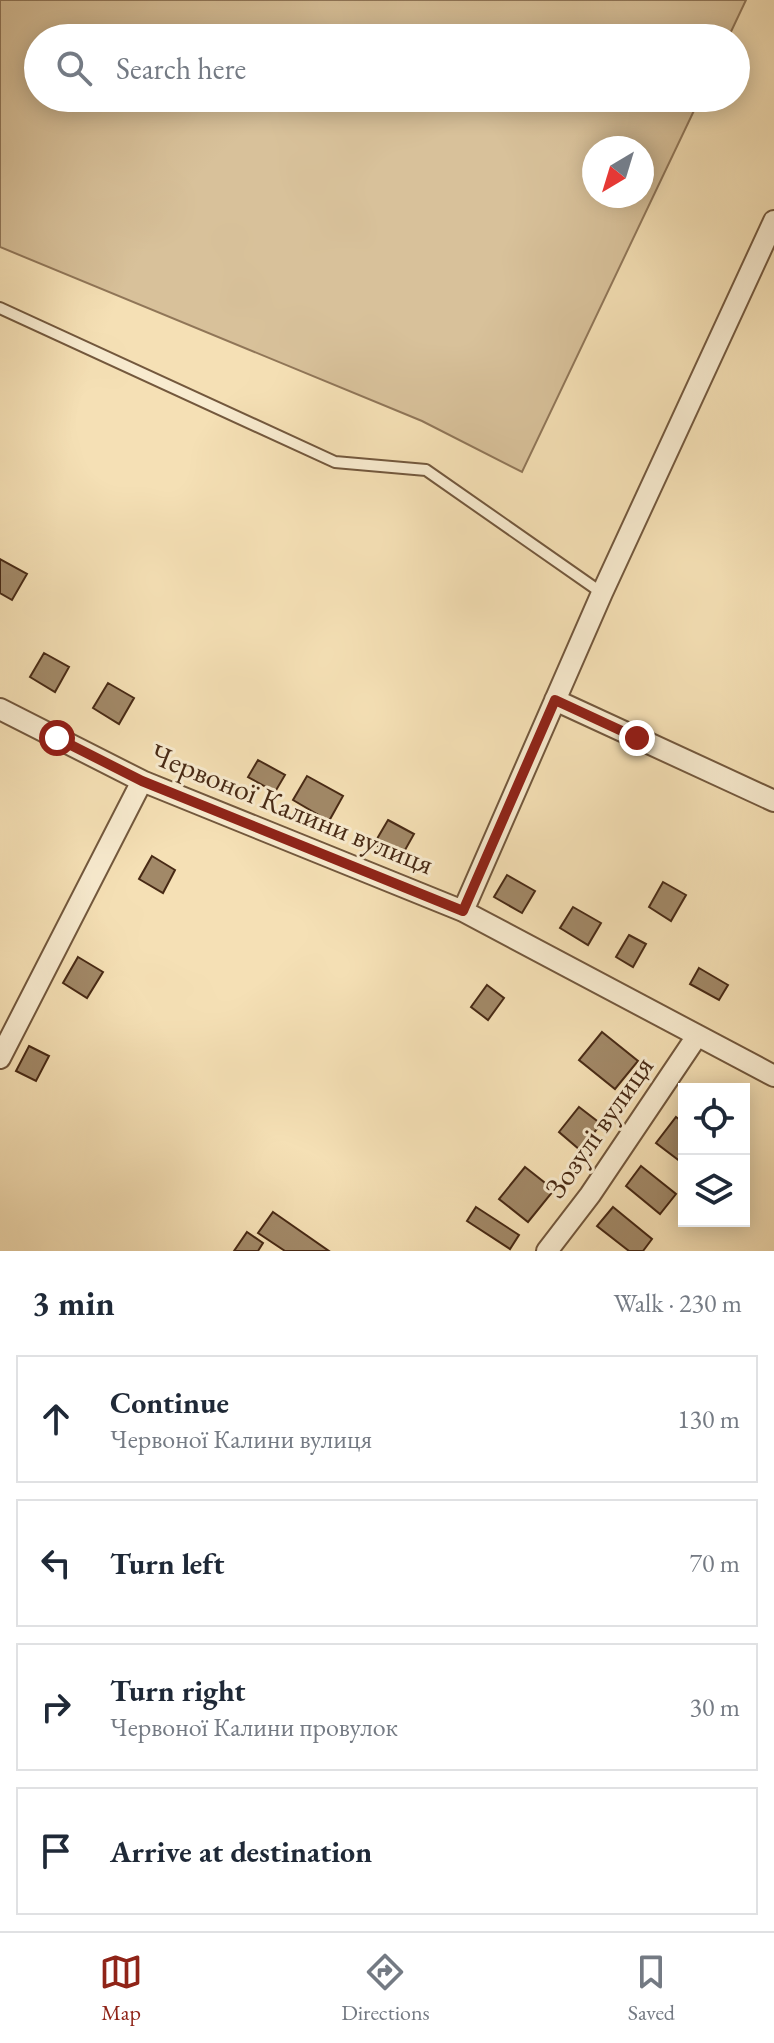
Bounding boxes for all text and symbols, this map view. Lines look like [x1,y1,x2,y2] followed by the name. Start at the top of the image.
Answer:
[24,24,750,112] search box
[52,46,96,90] icon: search
[116,49,246,88] text: Search here
[582,136,654,208] north arrow
[39,720,75,756] route start
[619,720,655,756] route end
[145,734,440,883] street label: Червоної Калини вулиця
[535,1048,662,1205] street label: Зозулі вулиця
[678,1083,750,1227] map controls
[678,1083,750,1155] button: locate
[678,1155,750,1227] button: layers
[32,1281,115,1325] text: 3 min
[614,1286,742,1320] text: Walk · 230 m
[110,1383,229,1422] text: Continue
[34,1397,78,1441] icon: ahead
[677,1402,740,1436] text: 130 m
[110,1422,372,1456] text: Червоної Калини вулиця
[34,1541,78,1585] icon: left
[110,1544,224,1583] text: Turn left
[690,1546,740,1580] text: 70 m
[110,1671,246,1710] text: Turn right
[34,1685,78,1729] icon: right
[690,1690,740,1724] text: 30 m
[110,1710,398,1744] text: Червоної Калини провулок
[34,1829,78,1873] icon: arrive
[110,1832,372,1871] text: Arrive at destination
[99,1950,143,2027] tab: Map
[341,1950,430,2027] tab: Directions
[628,1950,675,2027] tab: Saved

